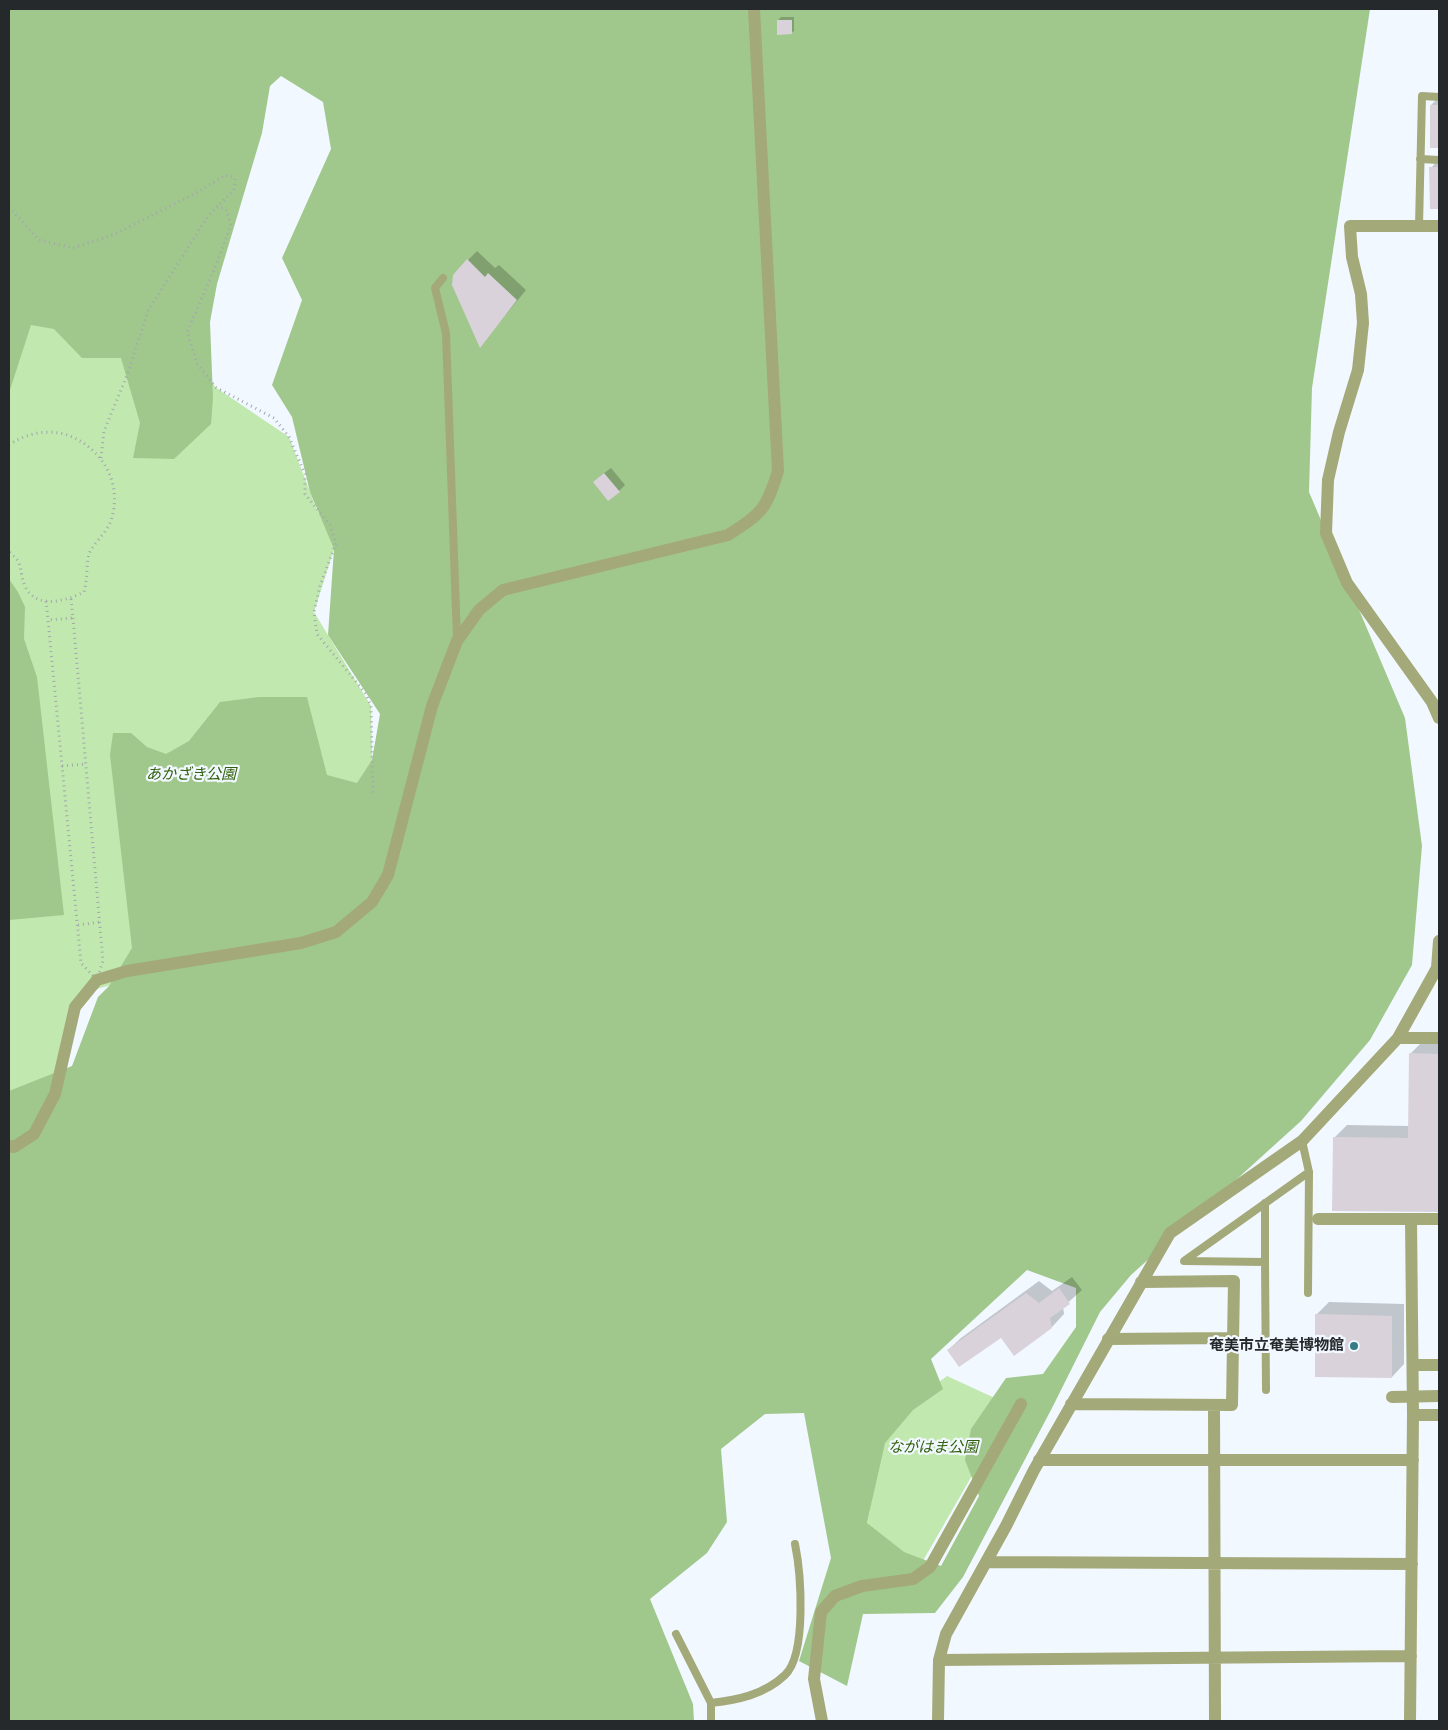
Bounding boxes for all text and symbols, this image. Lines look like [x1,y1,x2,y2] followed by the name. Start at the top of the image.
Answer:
[146,766,236,784] park label: あかざき公園
[1209,1337,1344,1355] place label: 奄美市立奄美博物館
[1348,1340,1360,1352] marker: 奄美市立奄美博物館
[888,1439,978,1457] park label: ながはま公園

